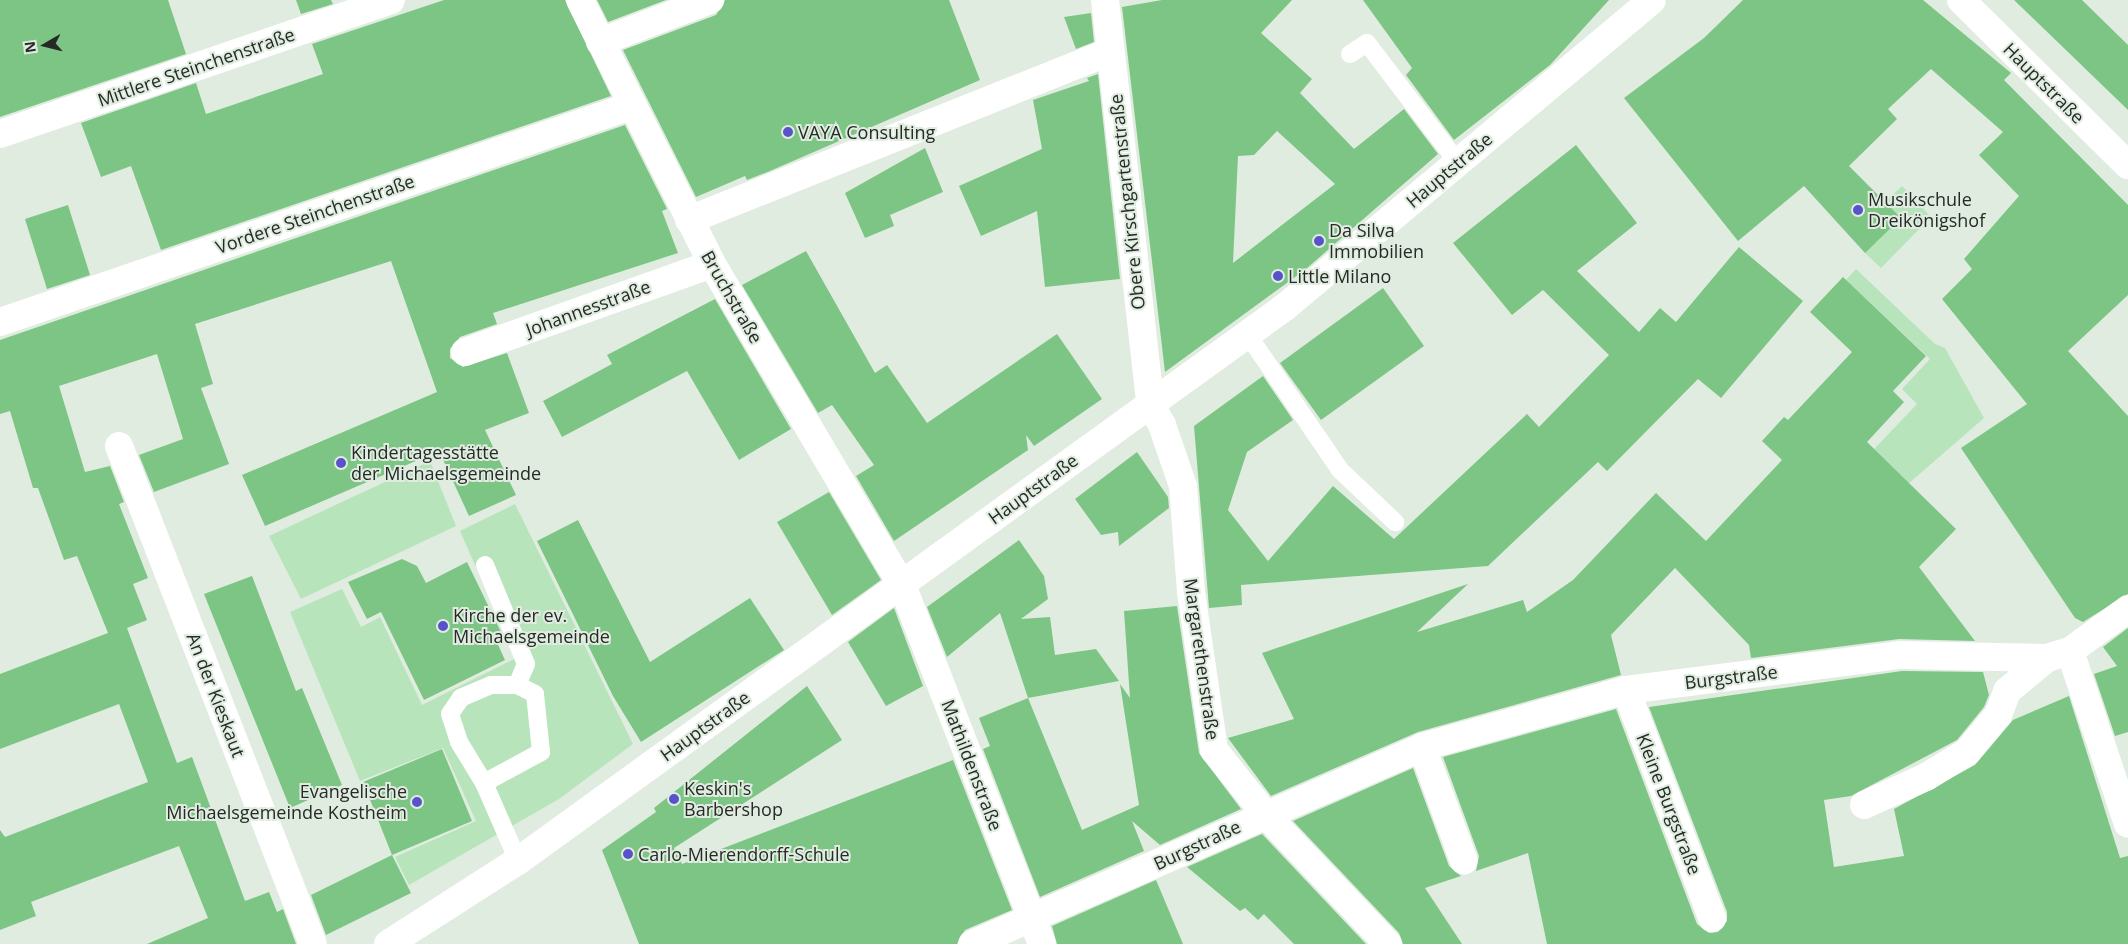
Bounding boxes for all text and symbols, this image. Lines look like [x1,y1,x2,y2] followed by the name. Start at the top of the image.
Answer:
[20,20,70,70] north arrow
[95,23,297,111] street label: Mittlere Steinchenstraße
[1999,38,2089,128] street label: Hauptstraße
[19,40,40,54] text: N
[1105,93,1149,311] street label: Obere Kirschgartenstraße
[798,121,935,143] place label: VAYA Consulting
[782,126,794,138] marker: VAYA Consulting
[1402,128,1496,212] street label: Hauptstraße
[213,170,417,258] street label: Vordere Steinchenstraße
[1868,189,1985,232] place label: Musikschule Dreikönigshof
[1852,204,1864,216] marker: Musikschule Dreikönigshof
[1329,220,1424,262] place label: Da Silva Immobilien
[1313,235,1325,247] marker: Da Silva Immobilien
[697,247,767,347] street label: Bruchstraße
[1288,265,1391,287] place label: Little Milano
[1272,270,1284,282] marker: Little Milano
[523,275,653,341] street label: Johannesstraße
[351,442,541,484] place label: Kindertagesstätte der Michaelsgemeinde
[984,449,1082,529] street label: Hauptstraße
[335,457,347,469] marker: Kindertagesstätte der Michaelsgemeinde
[1180,577,1224,741] street label: Margarethenstraße
[453,605,610,648] place label: Kirche der ev. Michaelsgemeinde
[437,620,449,632] marker: Kirche der ev. Michaelsgemeinde
[182,630,250,760] street label: An der Kieskaut
[1683,661,1779,693] street label: Burgstraße
[656,686,754,766] street label: Hauptstraße
[937,696,1007,834] street label: Mathildenstraße
[1632,730,1706,878] street label: Kleine Burgstraße
[684,778,783,821] place label: Keskin's Barbershop
[166,781,407,824] place label: Evangelische Michaelsgemeinde Kostheim
[668,793,680,805] marker: Keskin's Barbershop
[411,796,423,808] marker: Evangelische Michaelsgemeinde Kostheim
[1150,815,1244,875] street label: Burgstraße
[638,843,850,865] place label: Carlo-Mierendorff-Schule
[622,848,634,860] marker: Carlo-Mierendorff-Schule

